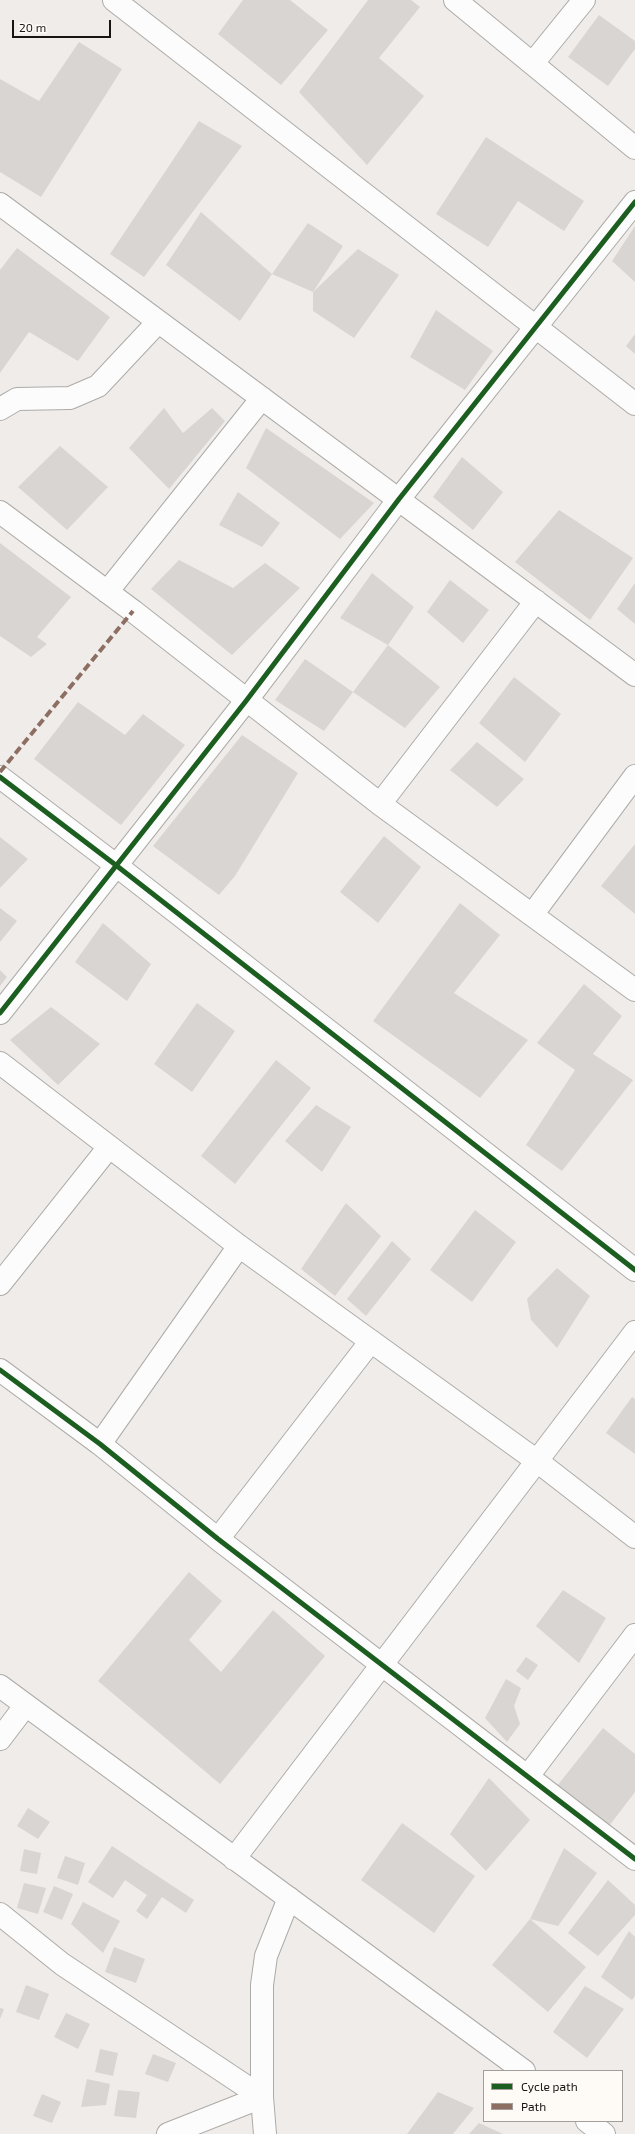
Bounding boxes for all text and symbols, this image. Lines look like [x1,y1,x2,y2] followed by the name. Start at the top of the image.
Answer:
[14,12,113,38] scale bar
[19,20,46,34] text: 20 m
[483,2070,623,2122] legend
[521,2079,578,2093] text: Cycle path
[521,2099,546,2113] text: Path

